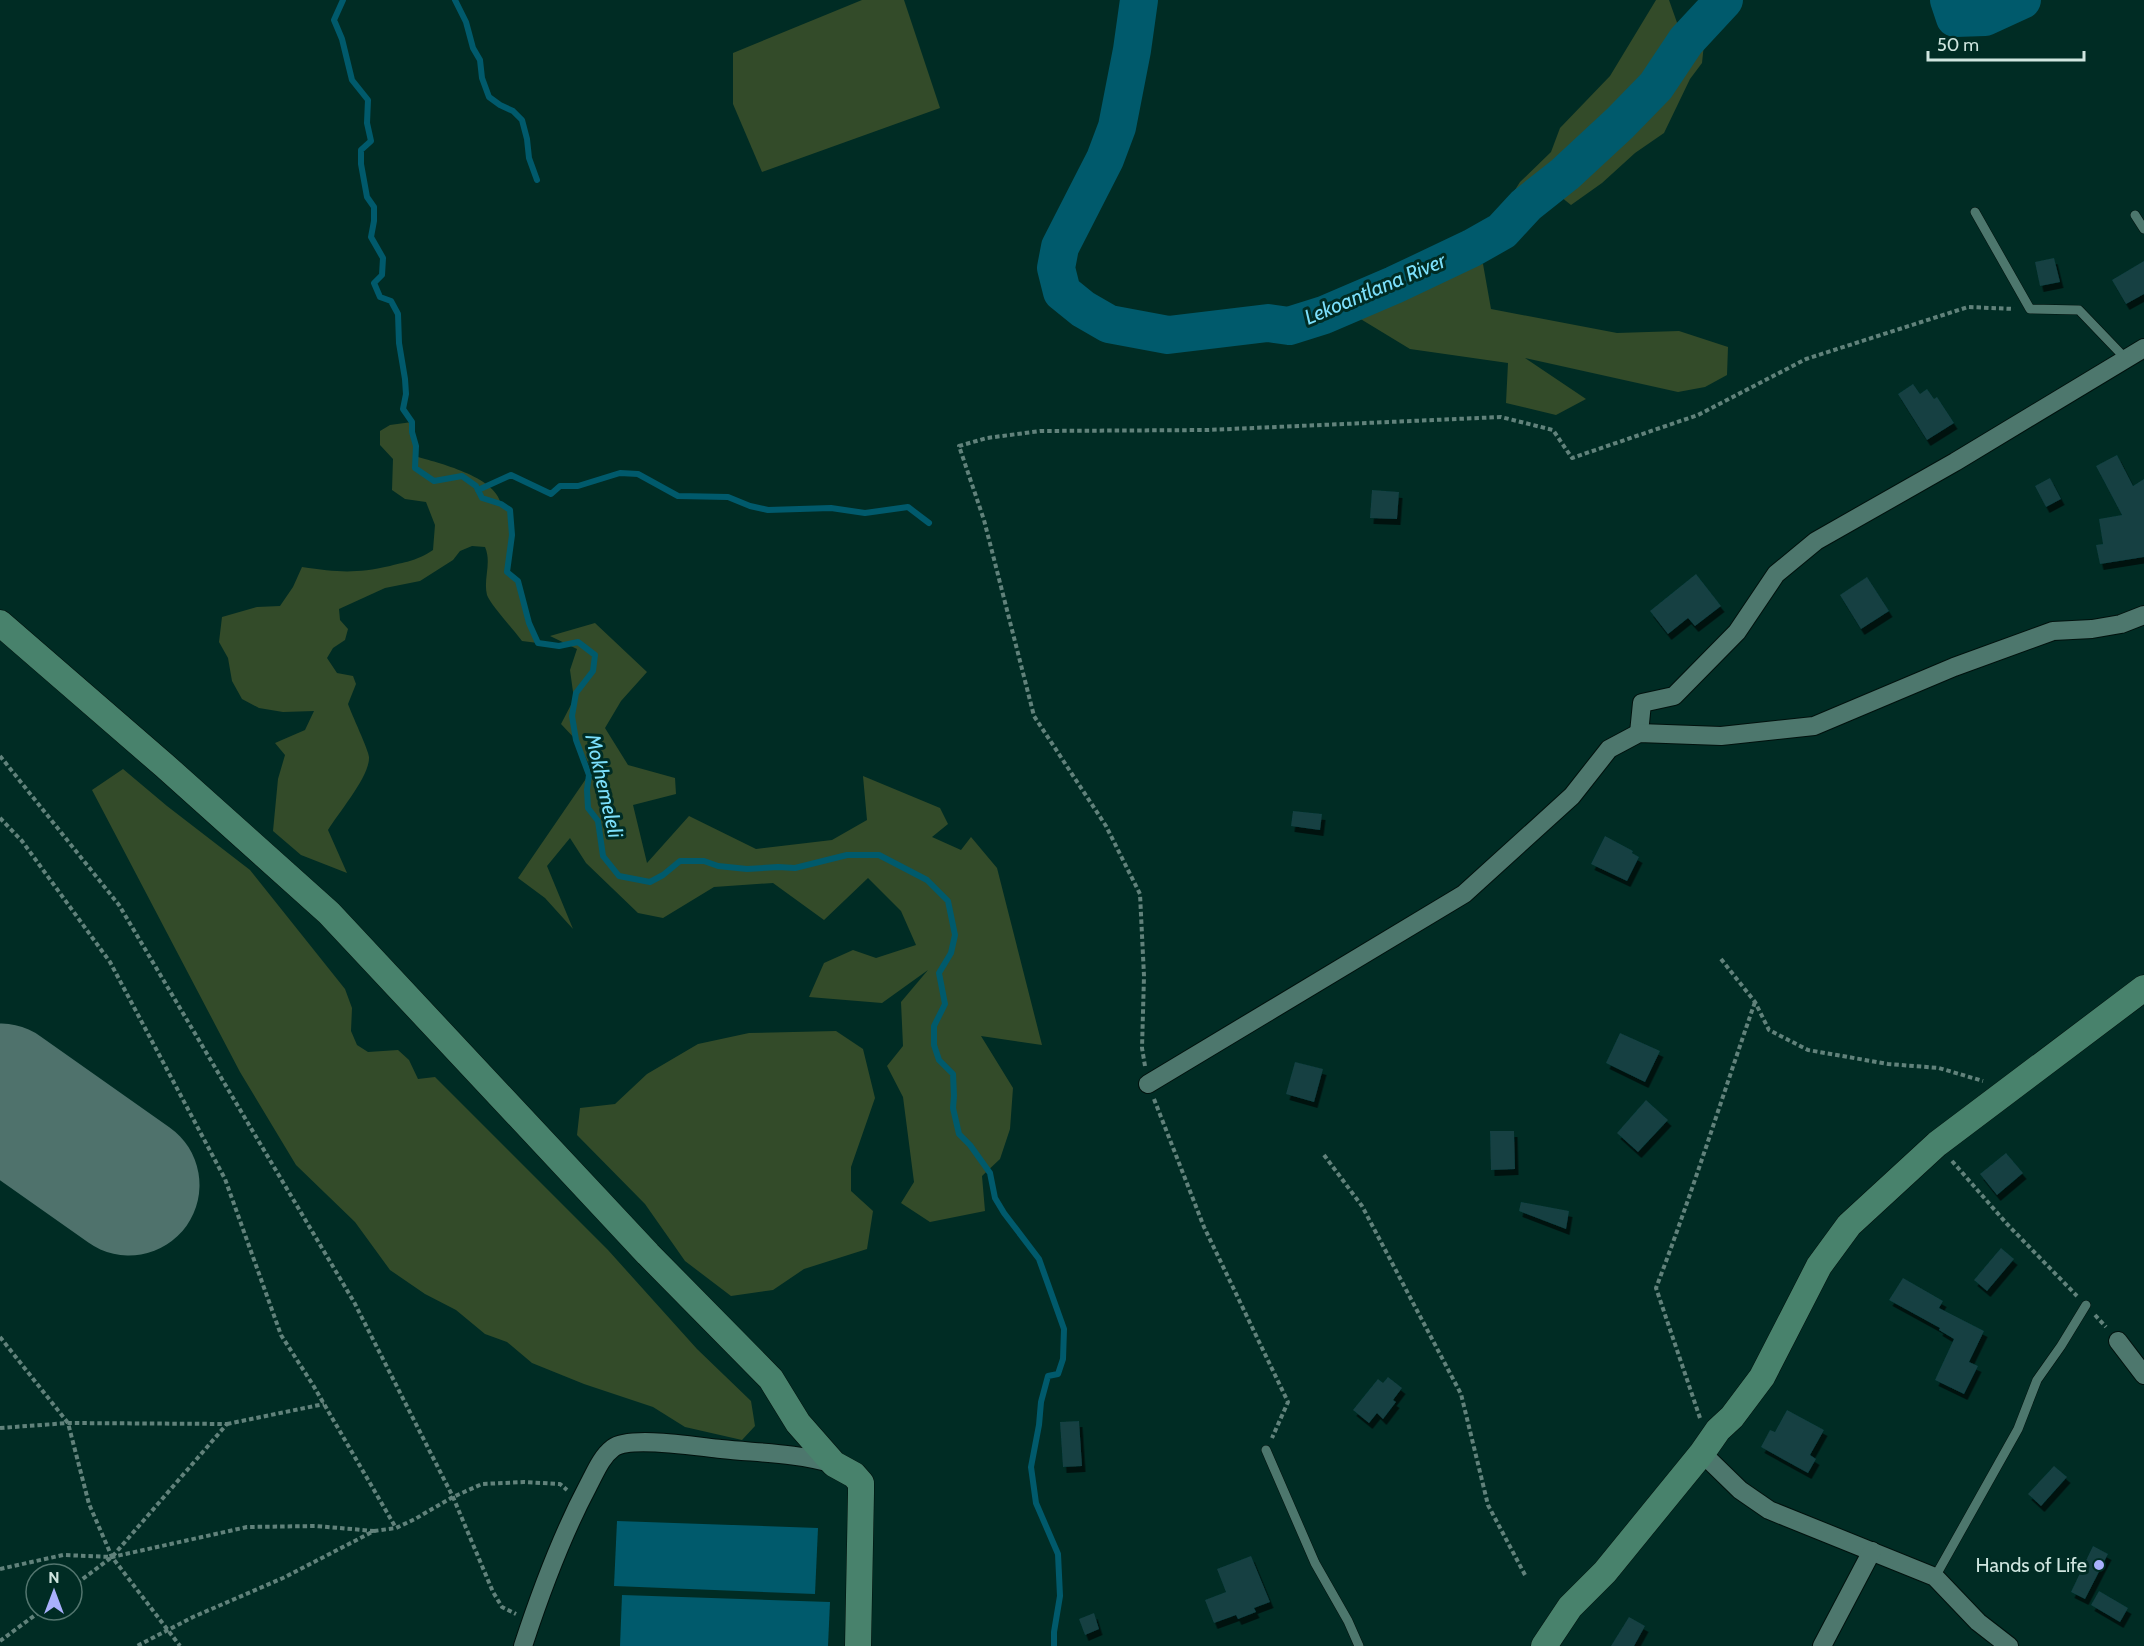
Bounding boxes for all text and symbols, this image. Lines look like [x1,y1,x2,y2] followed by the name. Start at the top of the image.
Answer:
[1928,24,2084,62] scale bar
[1937,34,1979,56] text: 50 m
[1300,247,1451,330] water label: Lekoantlana River
[580,731,629,841] water label: Mokhemeleli
[1975,1553,2087,1577] place label: Hands of Life
[2092,1558,2106,1572] marker: Hands of Life
[24,1562,84,1622] north arrow
[48,1568,60,1587] text: N

